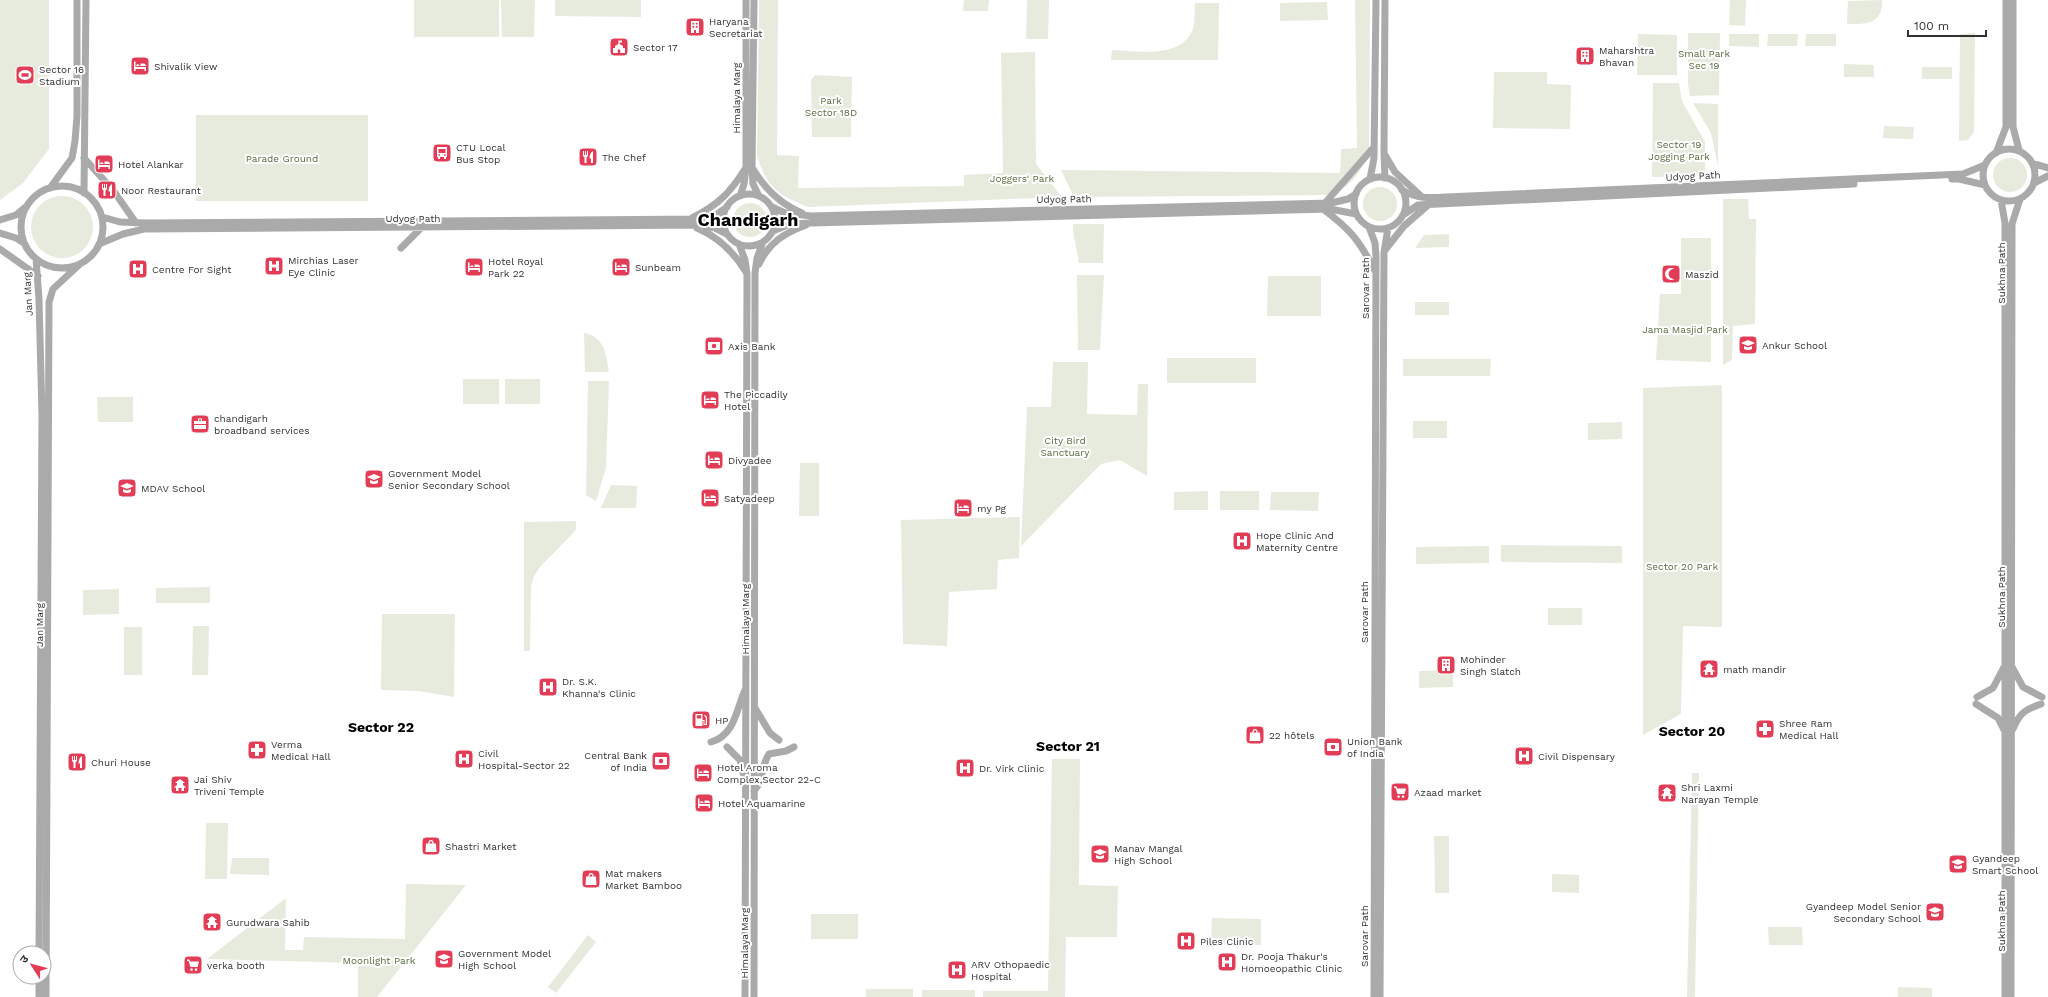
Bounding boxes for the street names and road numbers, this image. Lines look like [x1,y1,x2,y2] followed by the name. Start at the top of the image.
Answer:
[731,62,742,133] street label: Himalaya Marg
[1665,169,1721,183] street label: Udyog Path
[1036,193,1092,205] street label: Udyog Path
[385,213,441,224] street label: Udyog Path
[1996,242,2007,304] street label: Sukhna Path
[1360,257,1371,319] street label: Sarovar Path
[21,271,35,316] street label: Jan Marg
[1996,566,2007,628] street label: Sukhna Path
[1359,581,1370,643] street label: Sarovar Path
[740,583,751,654] street label: Himalaya Marg
[34,602,45,647] street label: Jan Marg
[1996,890,2007,952] street label: Sukhna Path
[1359,905,1370,967] street label: Sarovar Path
[739,907,750,978] street label: Himalaya Marg

